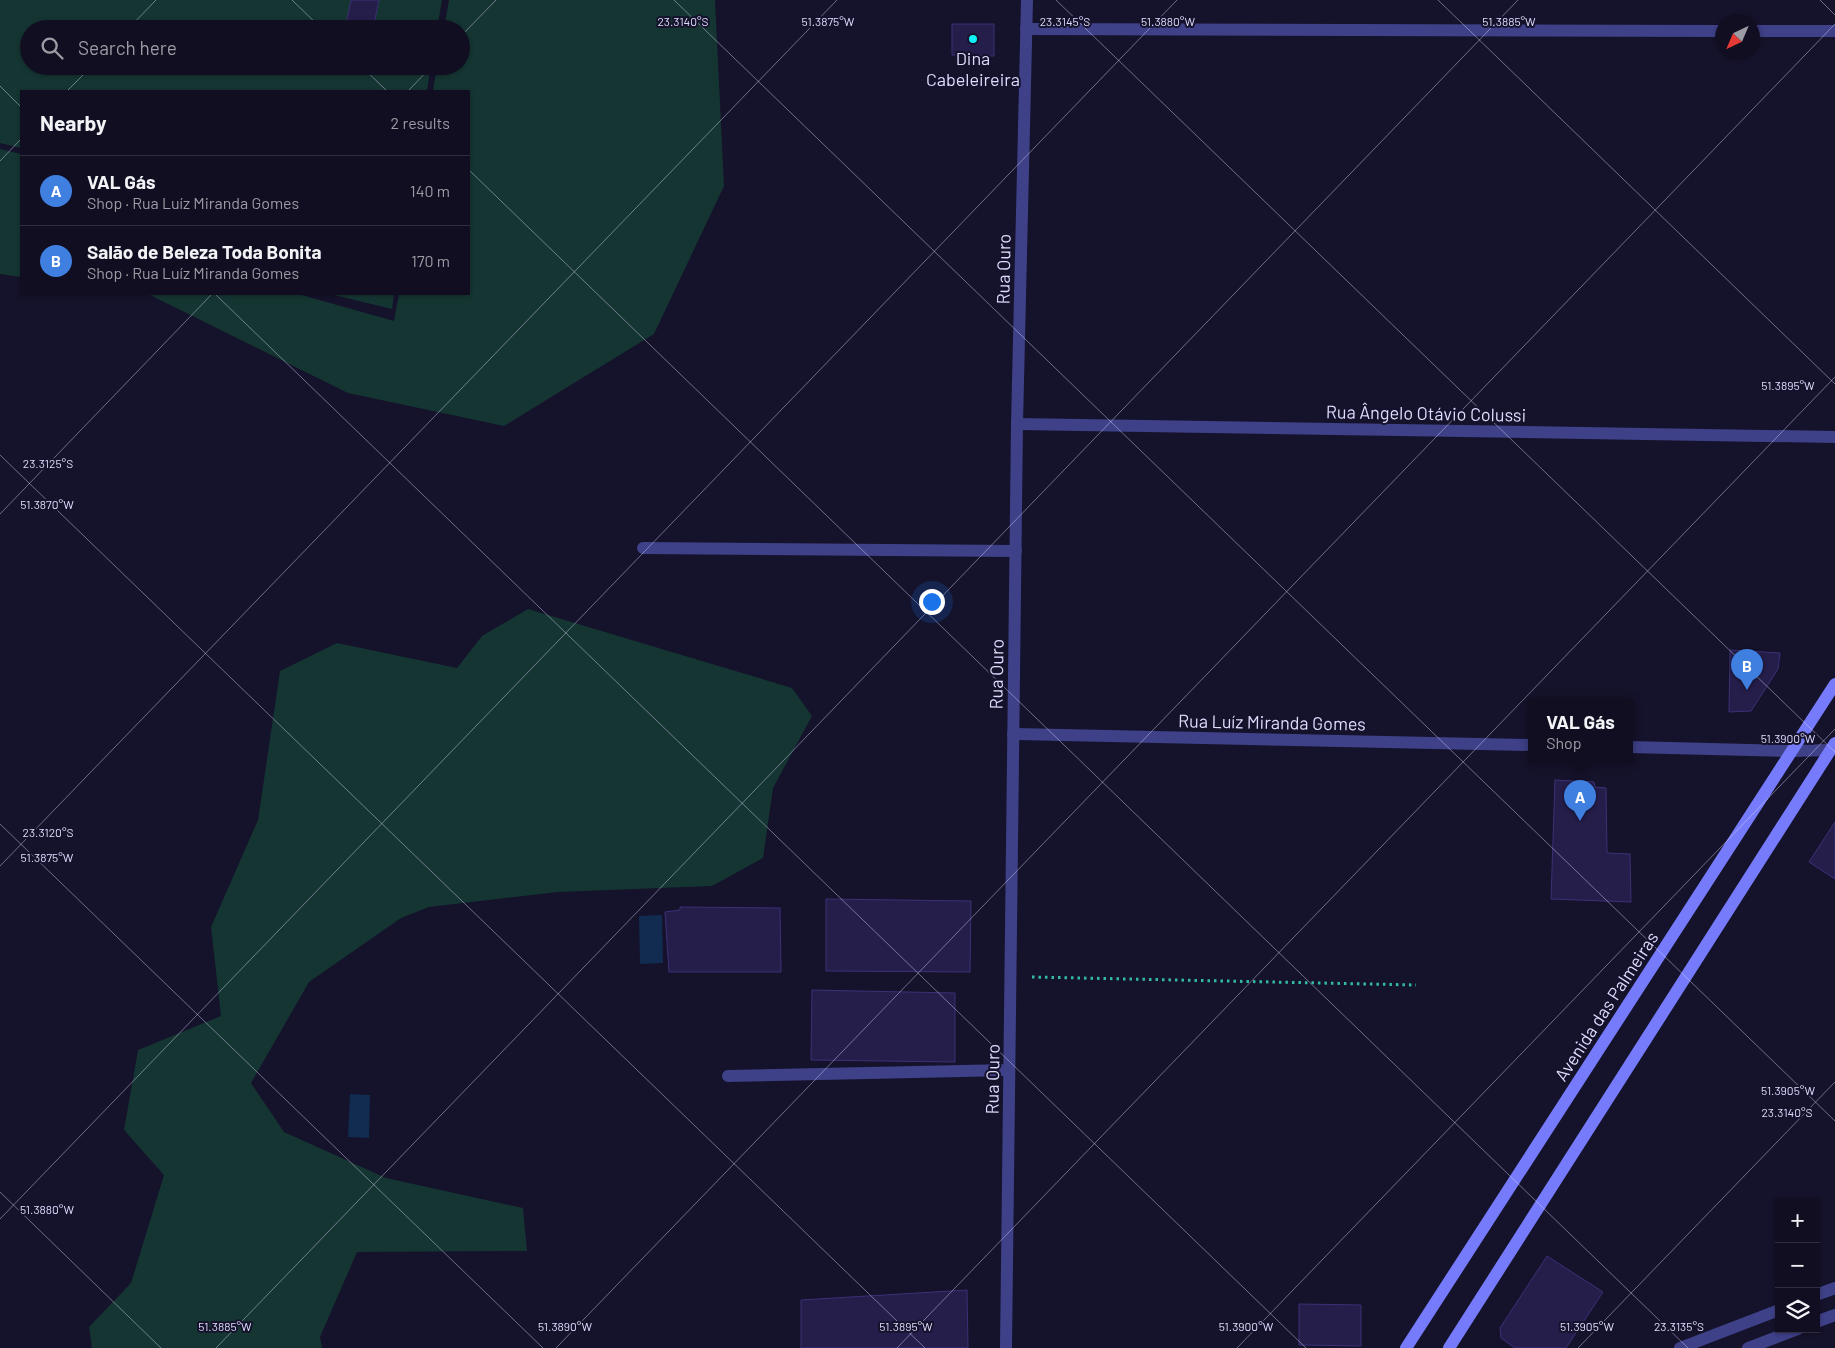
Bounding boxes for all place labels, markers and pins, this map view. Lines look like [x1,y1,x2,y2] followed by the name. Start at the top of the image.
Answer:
[967,33,979,45] marker: Dina Cabeleireira
[926,47,1020,90] place label: Dina Cabeleireira
[1731,649,1763,690] pin: B
[1564,780,1596,821] pin: A

